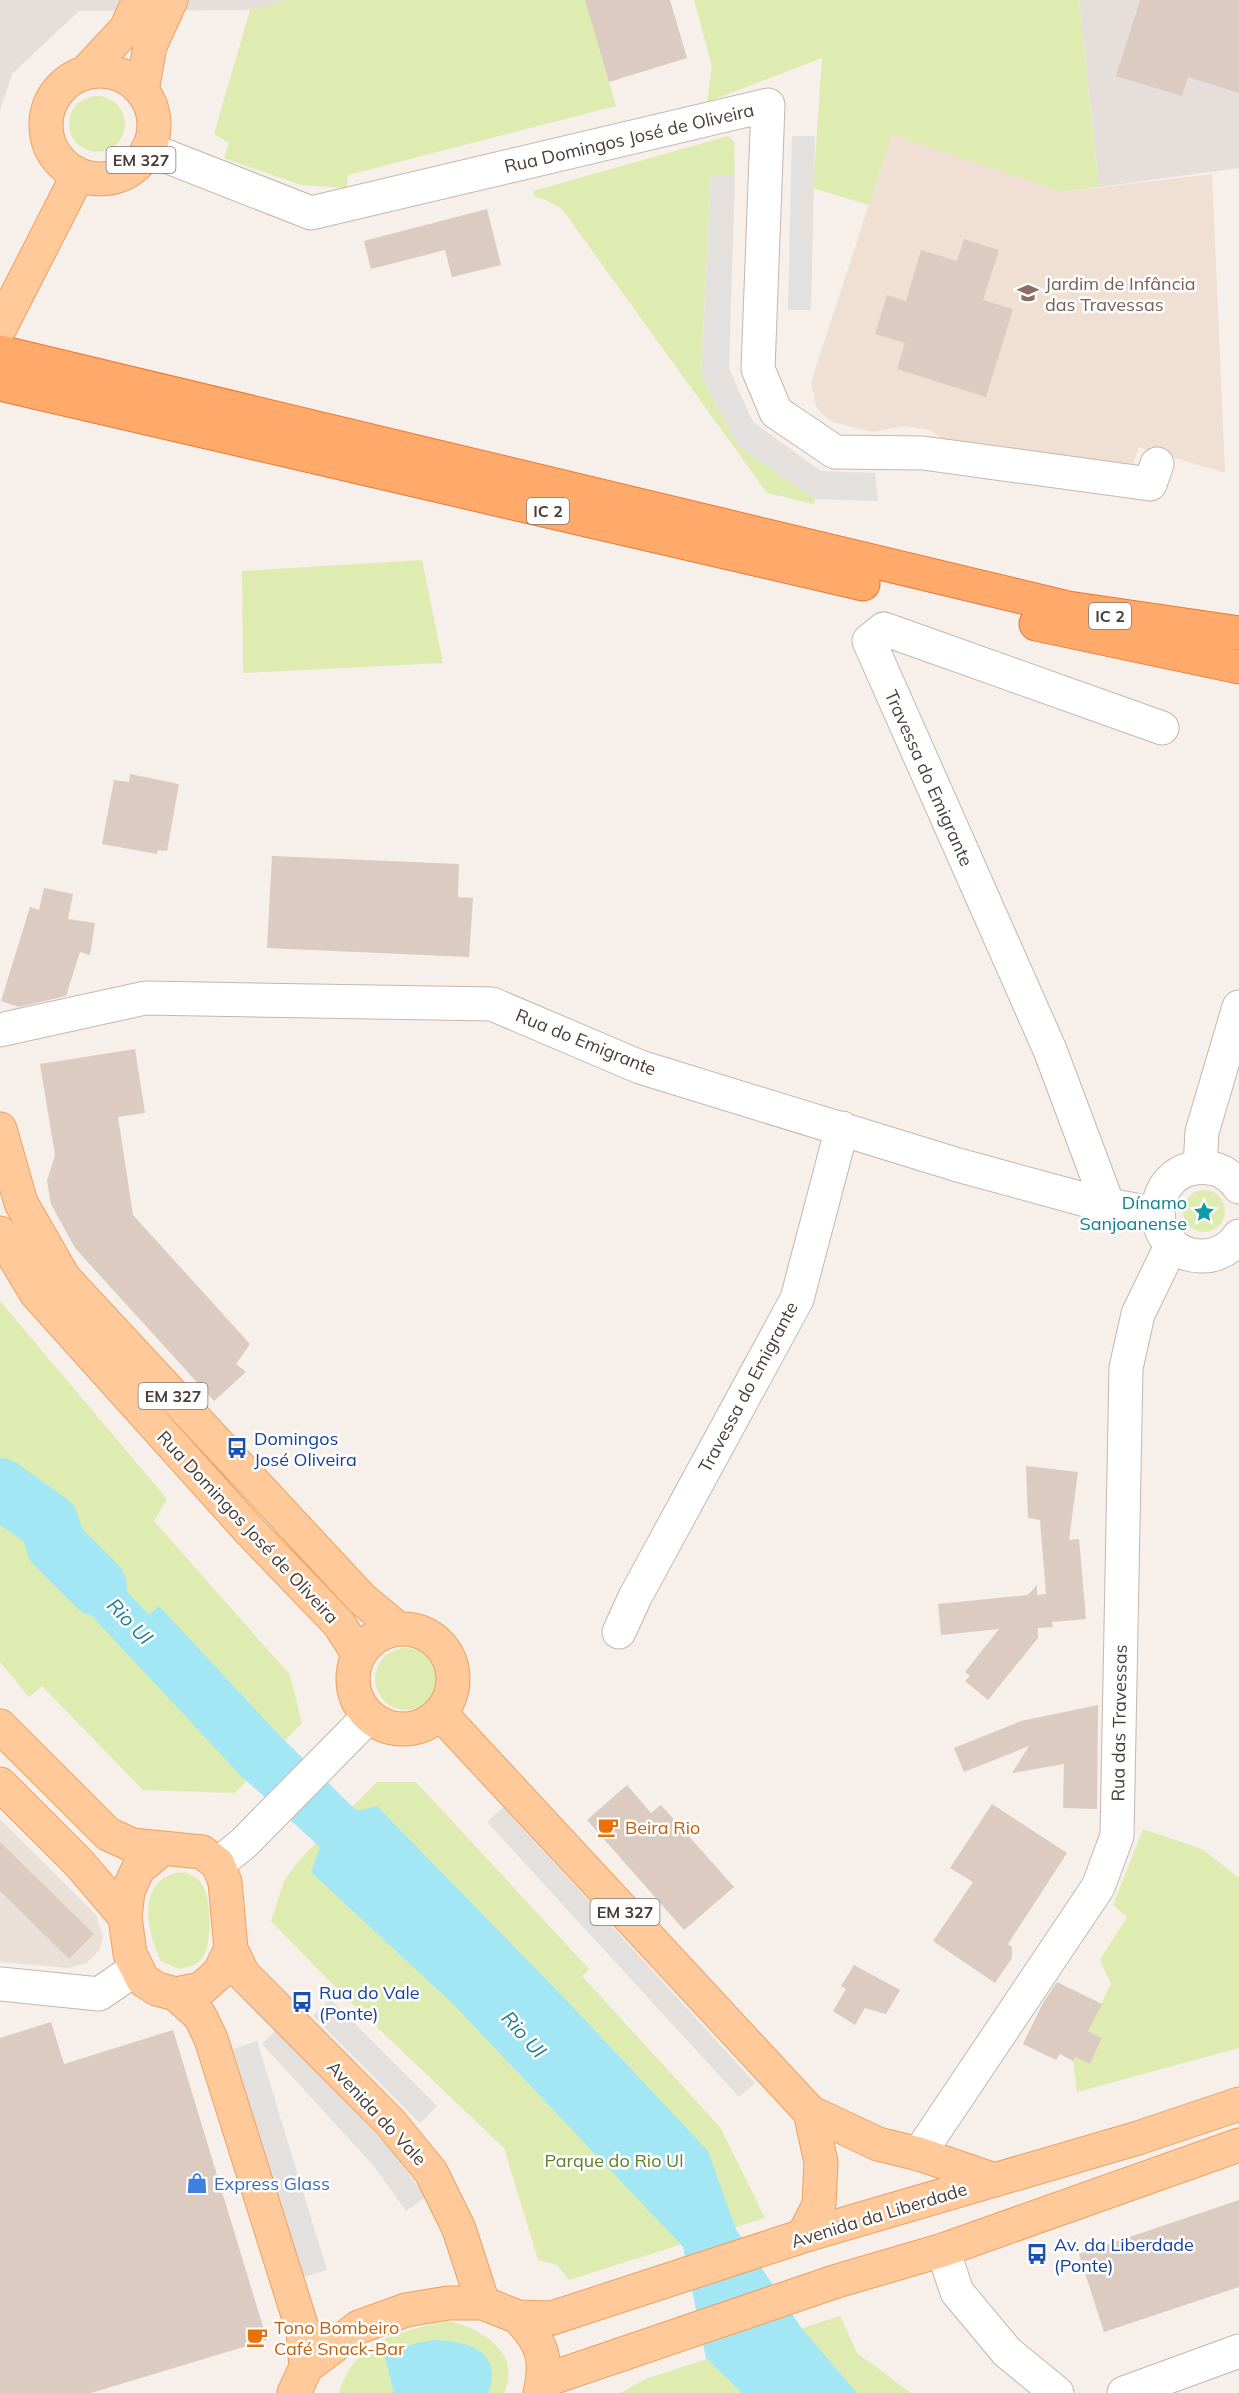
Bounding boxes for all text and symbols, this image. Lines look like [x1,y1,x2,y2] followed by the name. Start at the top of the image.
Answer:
[502,98,756,178] street label: Rua Domingos José de Oliveira
[106,147,176,173] road number: EM 327
[1045,272,1196,316] place label: Jardim de Infância das Travessas
[1016,281,1040,305] school or university icon: Jardim de Infância das Travessas
[527,498,569,524] road number: IC 2
[1089,603,1131,629] road number: IC 2
[880,686,978,870] street label: Travessa do Emigrante
[512,1003,660,1081] street label: Rua do Emigrante
[1079,1191,1187,1235] place label: Dínamo Sanjoanense
[1192,1200,1216,1224] place icon: Dínamo Sanjoanense
[693,1298,803,1476] street label: Travessa do Emigrante
[138,1383,207,1409] road number: EM 327
[152,1426,344,1628] street label: Rua Domingos José de Oliveira
[254,1427,357,1471] place label: Domingos José Oliveira
[225,1436,249,1460] bus stop icon: Domingos José Oliveira
[102,1593,158,1649] water label: Rio Ul
[1106,1644,1132,1802] street label: Rua das Travessas
[596,1815,620,1839] cafe icon: Beira Rio
[625,1816,700,1839] place label: Beira Rio
[590,1899,660,1925] road number: EM 327
[319,1981,420,2025] place label: Rua do Vale (Ponte)
[290,1990,314,2014] bus stop icon: Rua do Vale (Ponte)
[496,2005,552,2063] water label: Rio Ul
[322,2056,432,2170] street label: Avenida do Vale
[544,2149,684,2172] park label: Parque do Rio Ul
[185,2171,209,2195] shop icon: Express Glass
[214,2172,330,2195] place label: Express Glass
[788,2177,970,2253] street label: Avenida da Liberdade
[1054,2233,1194,2277] place label: Av. da Liberdade (Ponte)
[1025,2242,1049,2266] bus stop icon: Av. da Liberdade (Ponte)
[274,2316,405,2360] place label: Tono Bombeiro Café Snack-Bar
[245,2325,269,2349] cafe icon: Tono Bombeiro Café Snack-Bar

